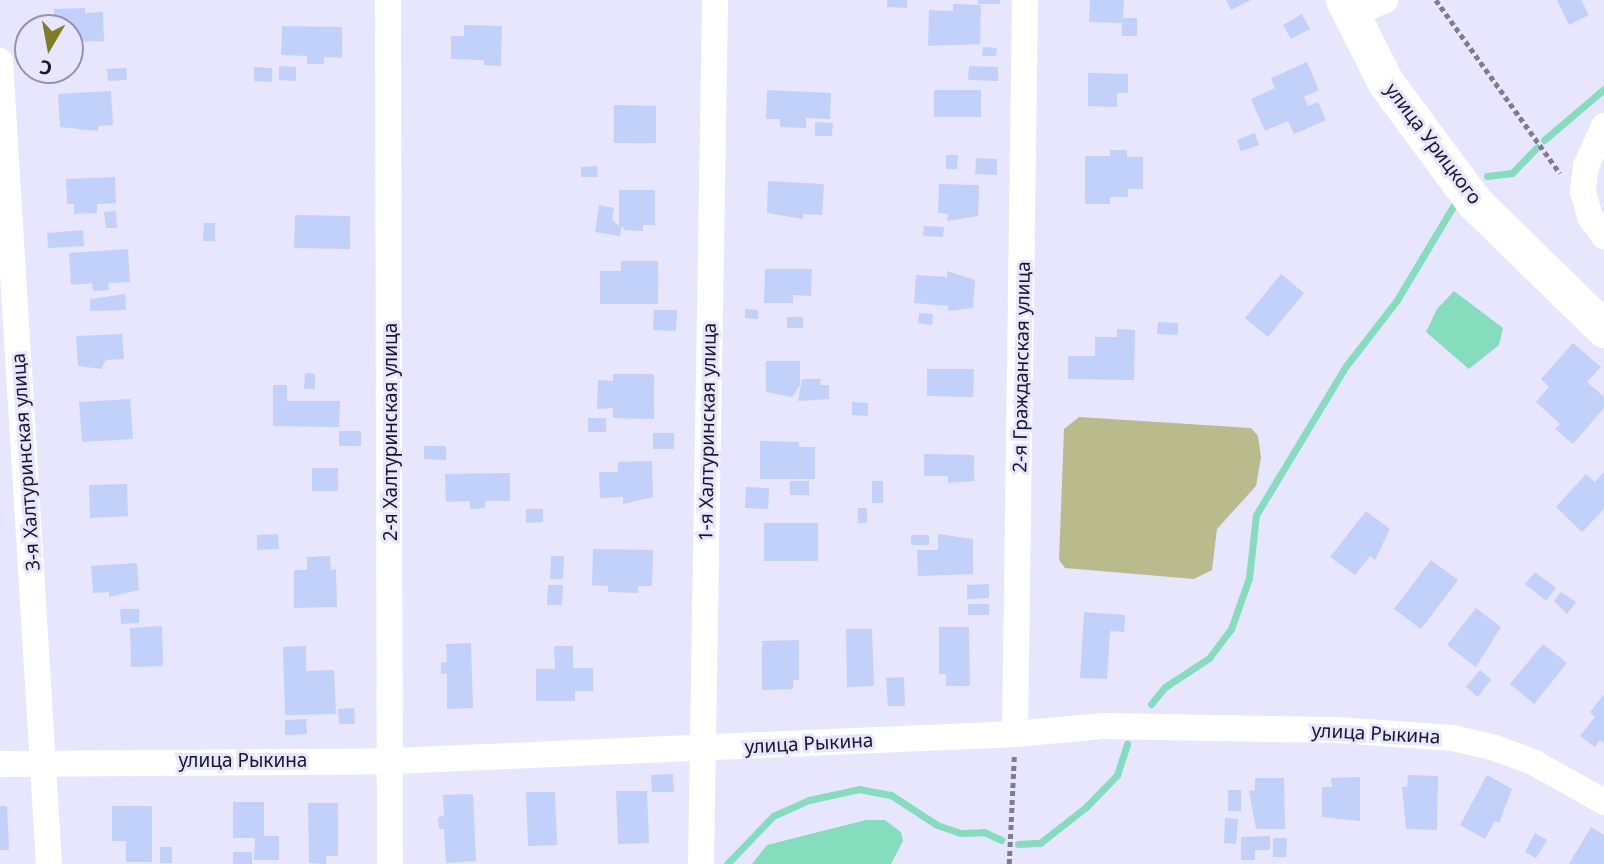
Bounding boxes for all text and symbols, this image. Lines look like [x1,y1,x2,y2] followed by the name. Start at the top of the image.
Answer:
[14,14,84,84] north arrow
[37,54,54,82] text: С
[1380,79,1486,209] street label: улица Урицкого
[1009,261,1035,473] street label: 2-я Гражданская улица
[380,323,402,541] street label: 2-я Халтуринская улица
[695,323,721,541] street label: 1-я Халтуринская улица
[7,352,45,572] street label: 3-я Халтуринская улица
[1311,719,1441,749] street label: улица Рыкина
[744,729,874,759] street label: улица Рыкина
[179,750,307,772] street label: улица Рыкина

